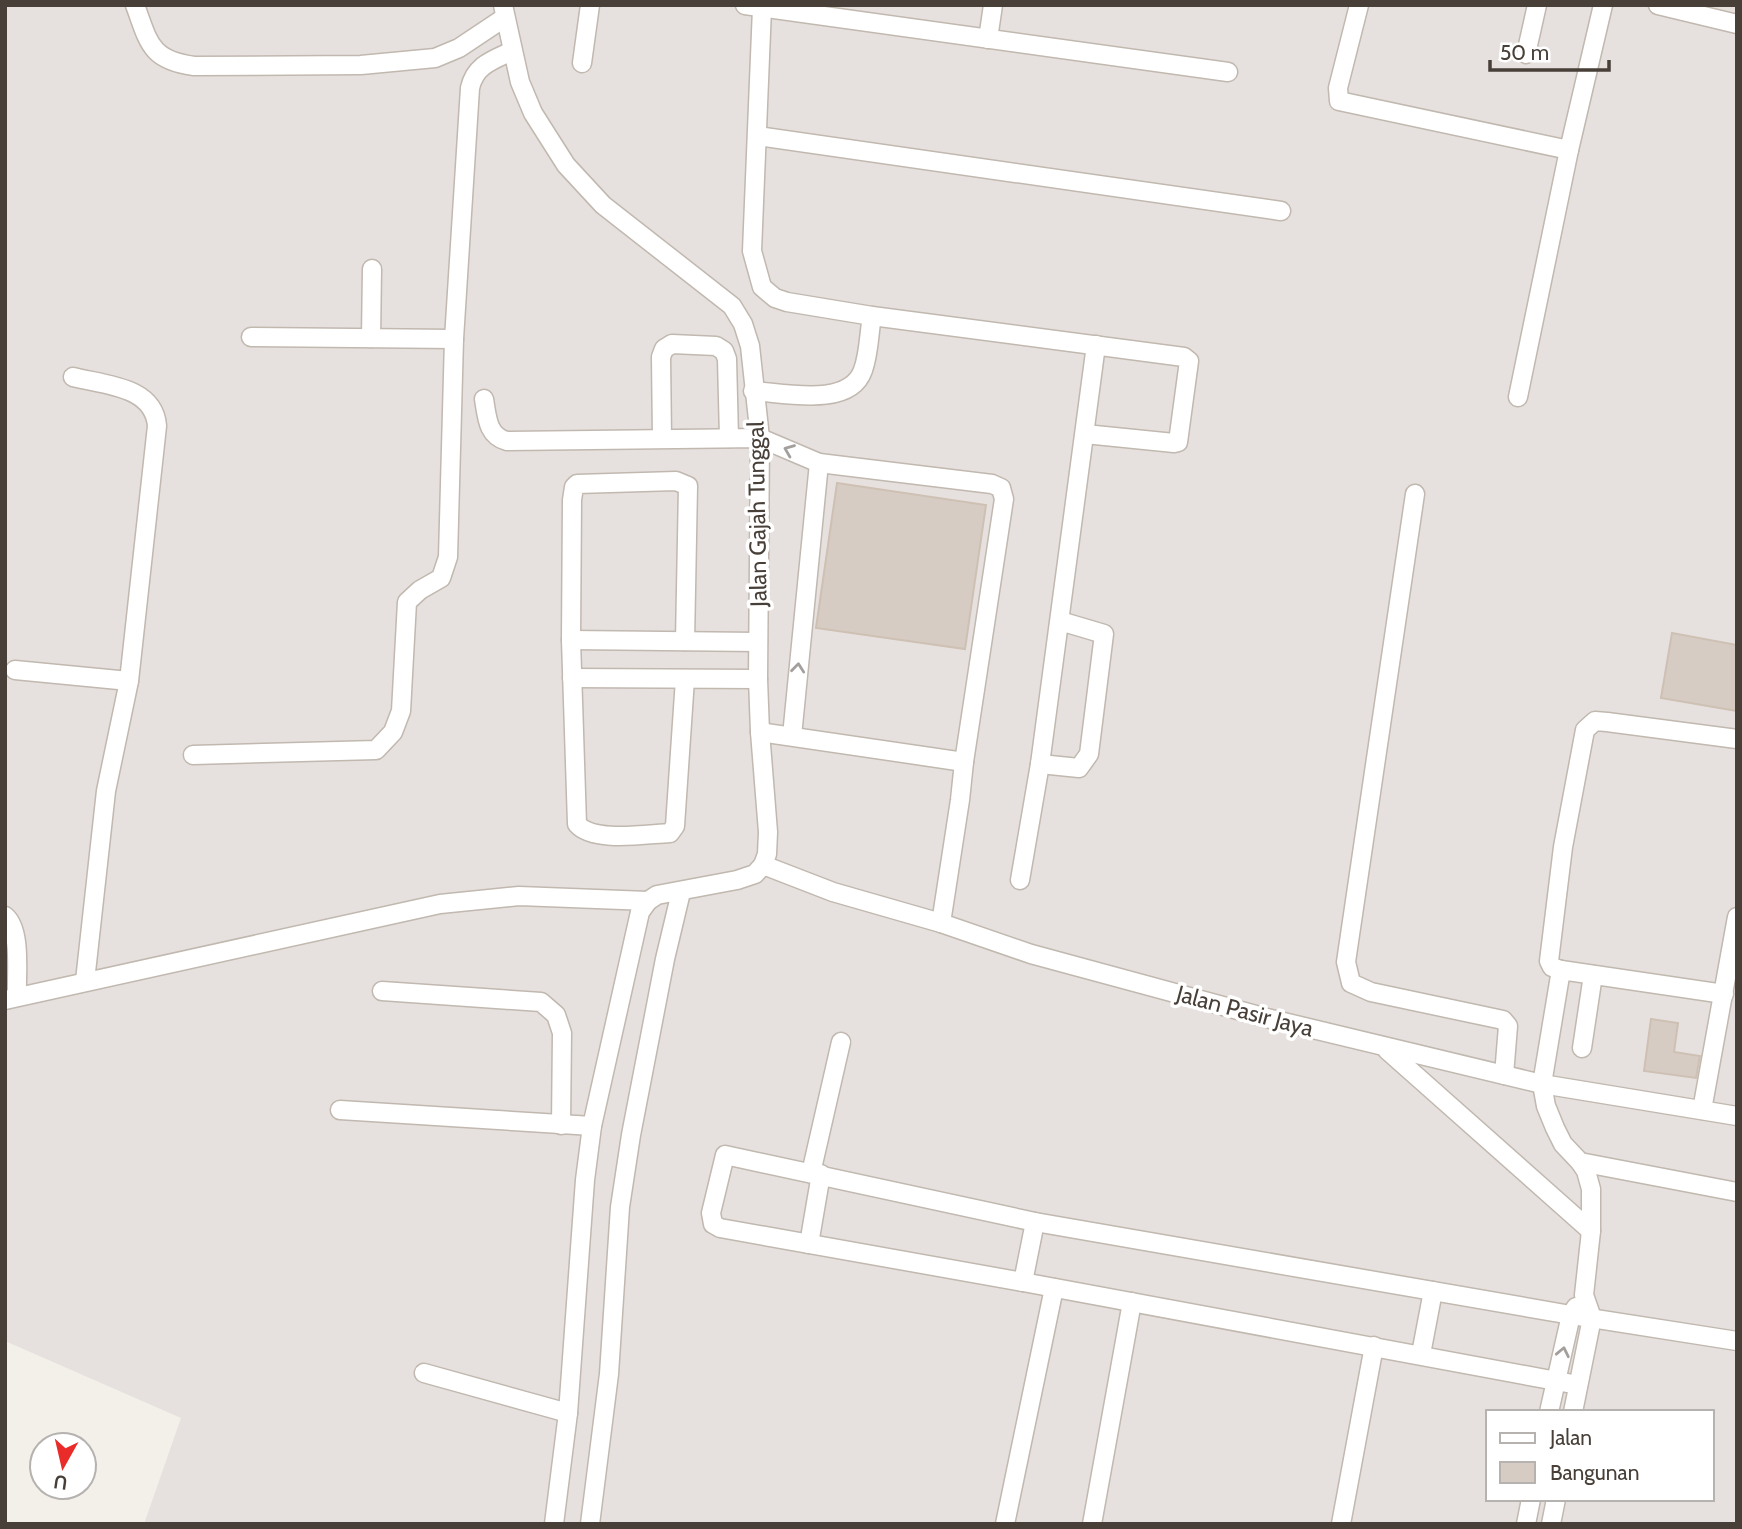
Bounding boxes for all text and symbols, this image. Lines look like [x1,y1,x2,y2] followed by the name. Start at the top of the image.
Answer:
[1490,28,1609,72] scale bar
[1500,40,1549,65] text: 50 m
[741,420,773,608] street label: Jalan Gajah Tunggal
[784,444,797,458] one-way arrow
[791,662,806,674] one-way arrow
[1172,979,1317,1043] street label: Jalan Pasir Jaya
[1555,1346,1569,1358] one-way arrow
[1486,1410,1714,1501] legend
[1549,1425,1592,1450] text: Jalan
[28,1431,98,1501] north arrow
[1550,1460,1639,1485] text: Bangunan
[52,1470,69,1495] text: U

